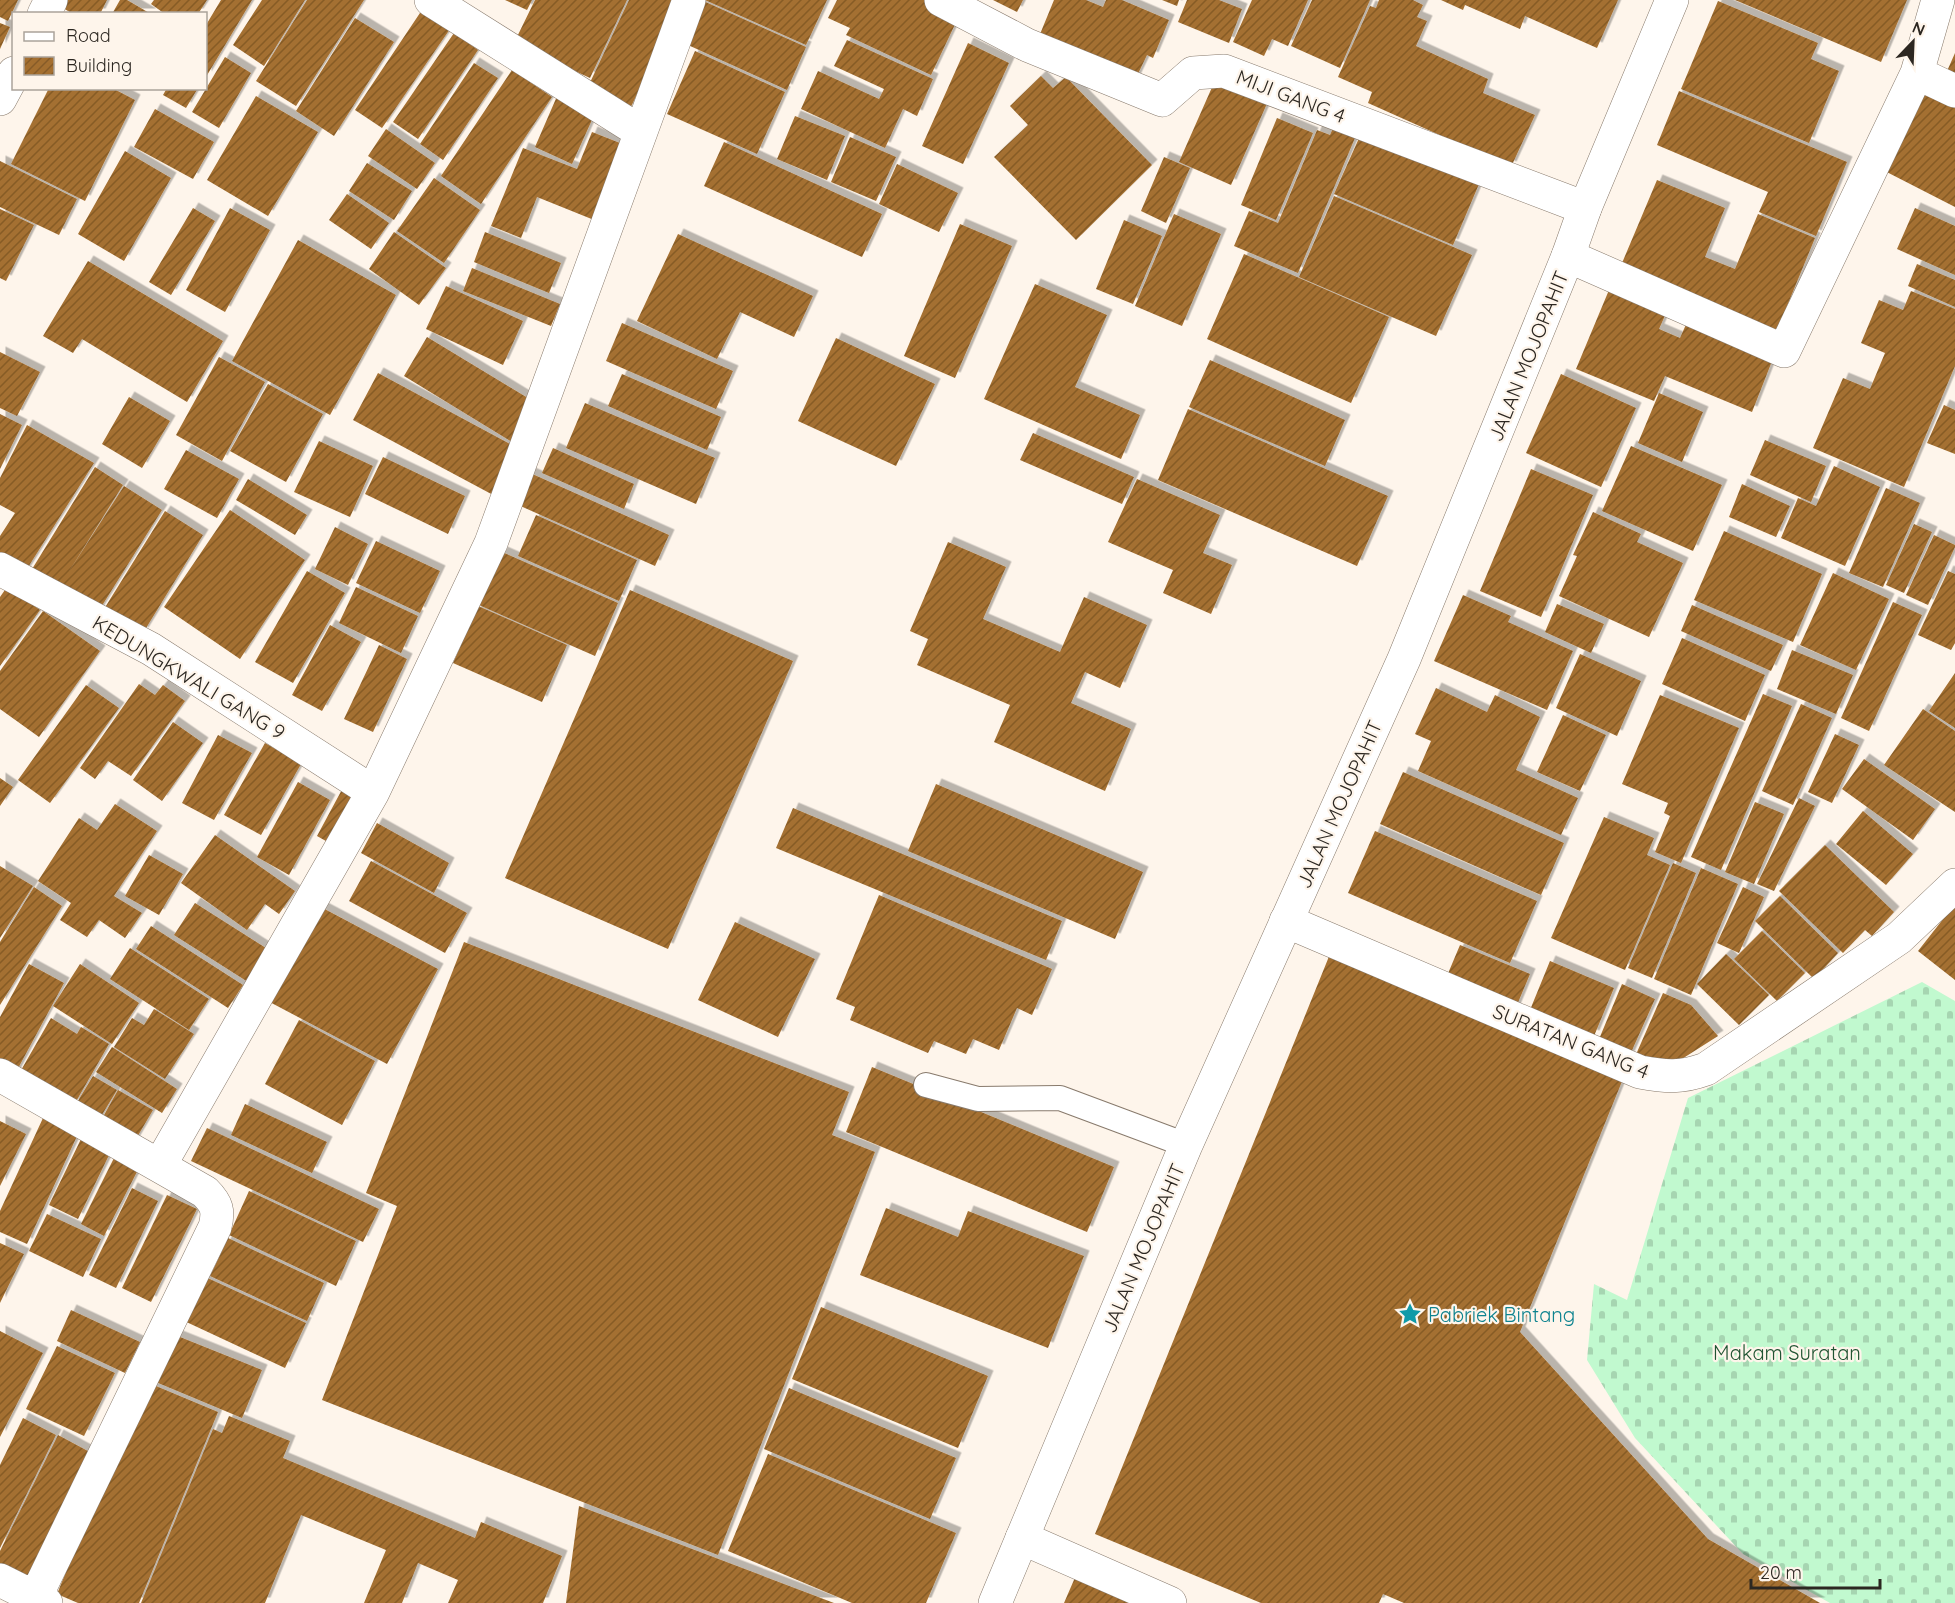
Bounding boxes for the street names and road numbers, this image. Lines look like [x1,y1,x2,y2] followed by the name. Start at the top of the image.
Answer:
[1233,64,1349,128] street label: MIJI GANG 4
[1482,267,1574,445] street label: JALAN MOJOPAHIT
[88,610,290,744] street label: KEDUNGKWALI GANG 9
[1291,716,1387,892] street label: JALAN MOJOPAHIT
[1489,998,1653,1084] street label: SURATAN GANG 4
[1096,1160,1190,1336] street label: JALAN MOJOPAHIT

